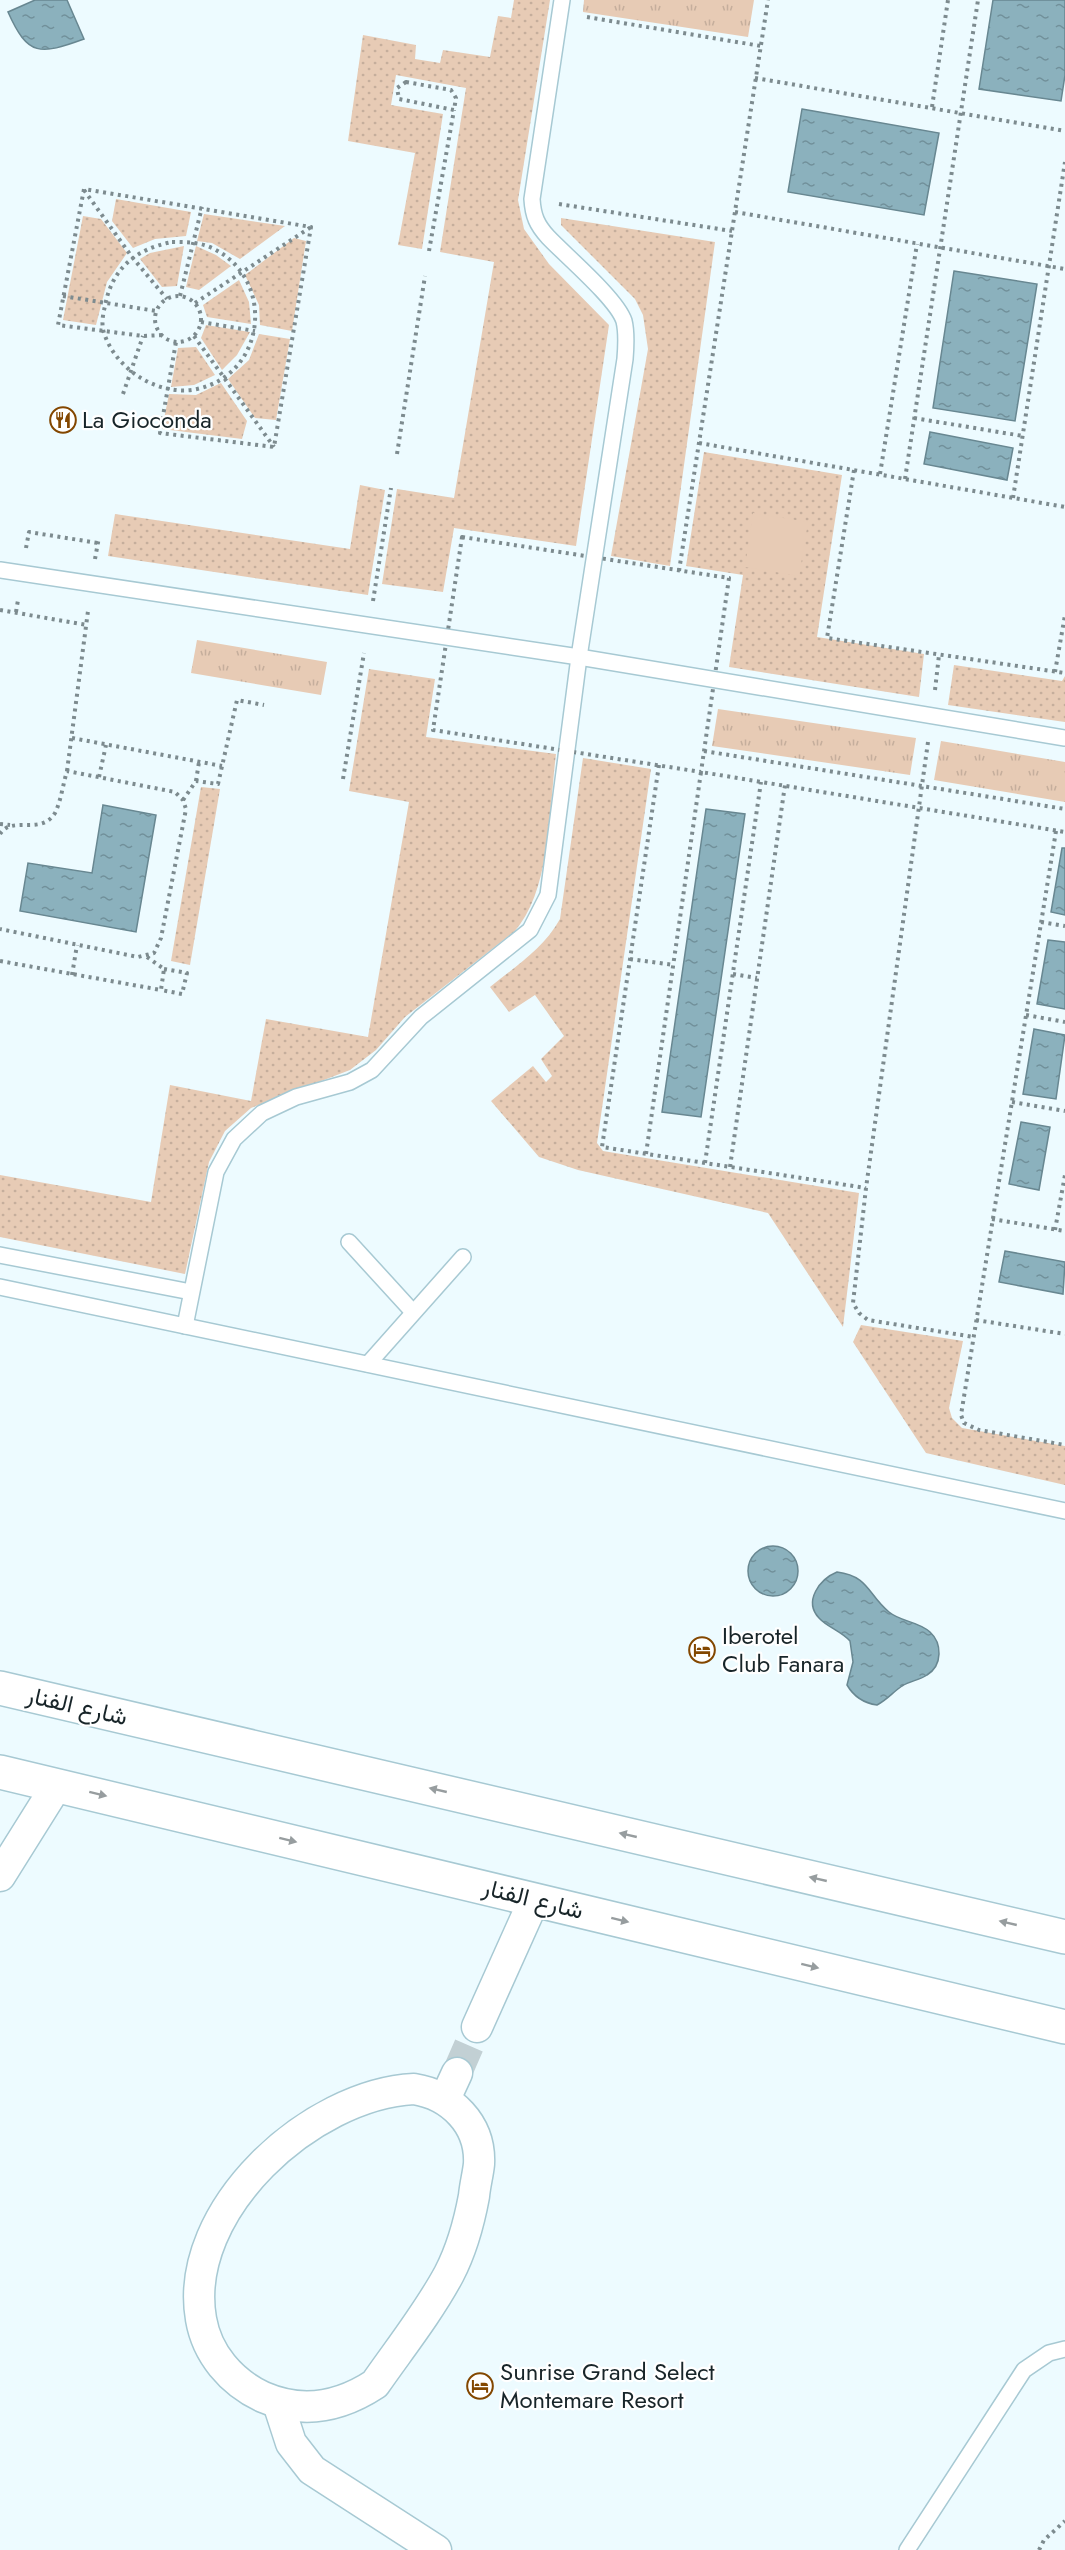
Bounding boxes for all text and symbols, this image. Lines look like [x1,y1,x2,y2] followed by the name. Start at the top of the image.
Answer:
[82,402,212,437] place label: La Gioconda
[48,405,78,435] restaurant icon: La Gioconda
[722,1618,844,1681] place label: Iberotel Club Fanara
[687,1635,717,1665] hotel icon: Iberotel Club Fanara
[22,1677,131,1734] street label: شارع الفنار
[429,1785,448,1795] one-way arrow
[89,1790,107,1800] one-way arrow
[619,1829,637,1839] one-way arrow
[278,1836,297,1846] one-way arrow
[478,1869,587,1928] street label: شارع الفنار
[808,1874,827,1883] one-way arrow
[611,1916,629,1926] one-way arrow
[999,1918,1017,1928] one-way arrow
[800,1961,819,1971] one-way arrow
[500,2354,715,2417] place label: Sunrise Grand Select Montemare Resort
[465,2371,495,2401] hotel icon: Sunrise Grand Select Montemare Resort

